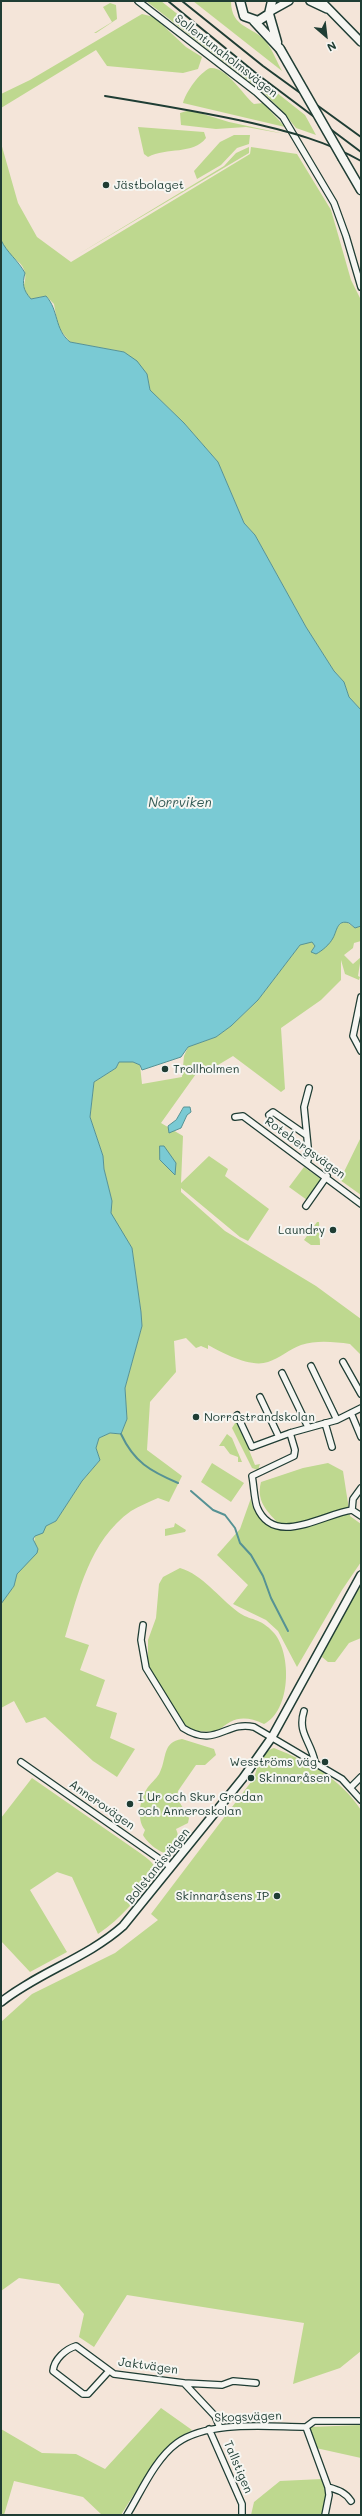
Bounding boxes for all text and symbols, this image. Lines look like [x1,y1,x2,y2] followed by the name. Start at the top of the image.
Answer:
[172,11,280,101] street label: Sollentunaholmsvägen
[306,16,346,56] north arrow
[325,38,339,56] text: N
[114,178,184,192] place label: Jästbolaget
[101,180,111,190] marker: Jästbolaget
[148,795,212,811] water label: Norrviken
[173,1062,239,1076] place label: Trollholmen
[160,1064,170,1074] marker: Trollholmen
[262,1114,348,1182] street label: Rotebergsvägen
[278,1223,325,1237] place label: Laundry
[328,1225,338,1235] marker: Laundry
[204,1410,315,1424] place label: Norrastrandskolan
[191,1412,201,1422] marker: Norrastrandskolan
[229,1755,317,1769] place label: Wesströms väg
[320,1757,330,1767] marker: Wesströms väg
[259,1771,330,1785] place label: Skinnaråsen
[246,1773,256,1783] marker: Skinnaråsen
[67,1777,137,1833] street label: Annerovägen
[138,1790,263,1818] place label: I Ur och Skur Grodan och Anneroskolan
[125,1799,135,1809] marker: I Ur och Skur Grodan och Anneroskolan
[123,1825,193,1907] street label: Bollstanäsvägen
[176,1889,269,1903] place label: Skinnaråsens IP
[272,1891,282,1901] marker: Skinnaråsens IP
[117,2355,179,2377] street label: Jaktvägen
[214,2409,282,2425] street label: Skogsvägen
[220,2438,256,2496] street label: Tallstigen

